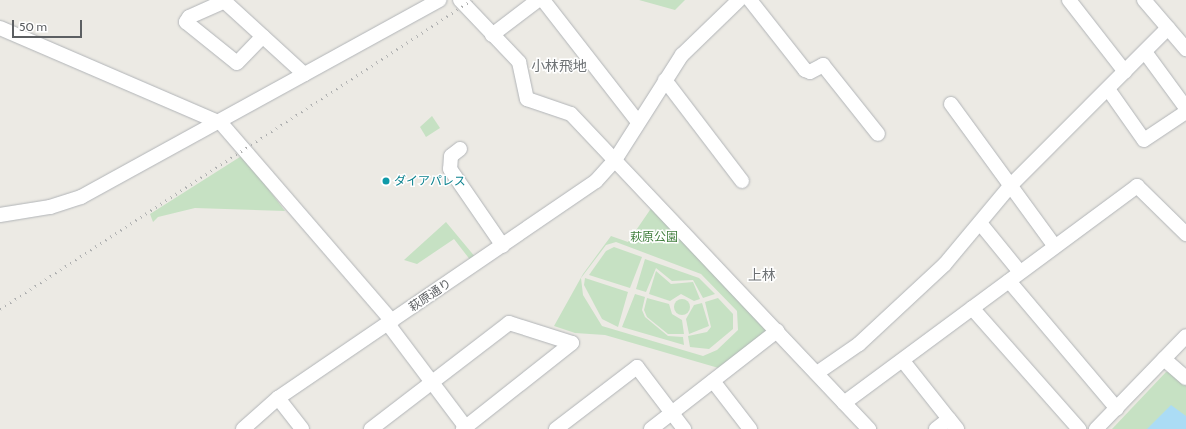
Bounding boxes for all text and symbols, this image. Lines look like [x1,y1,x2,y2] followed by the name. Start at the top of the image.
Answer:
[14,12,84,38] scale bar
[19,19,47,34] text: 50 m
[531,58,587,74] district label: 小林飛地
[394,174,466,188] place label: ダイアパレス
[381,176,391,186] marker: ダイアパレス
[630,230,678,244] park label: 萩原公園
[748,267,776,283] district label: 上林
[406,276,454,314] street label: 萩原通り

